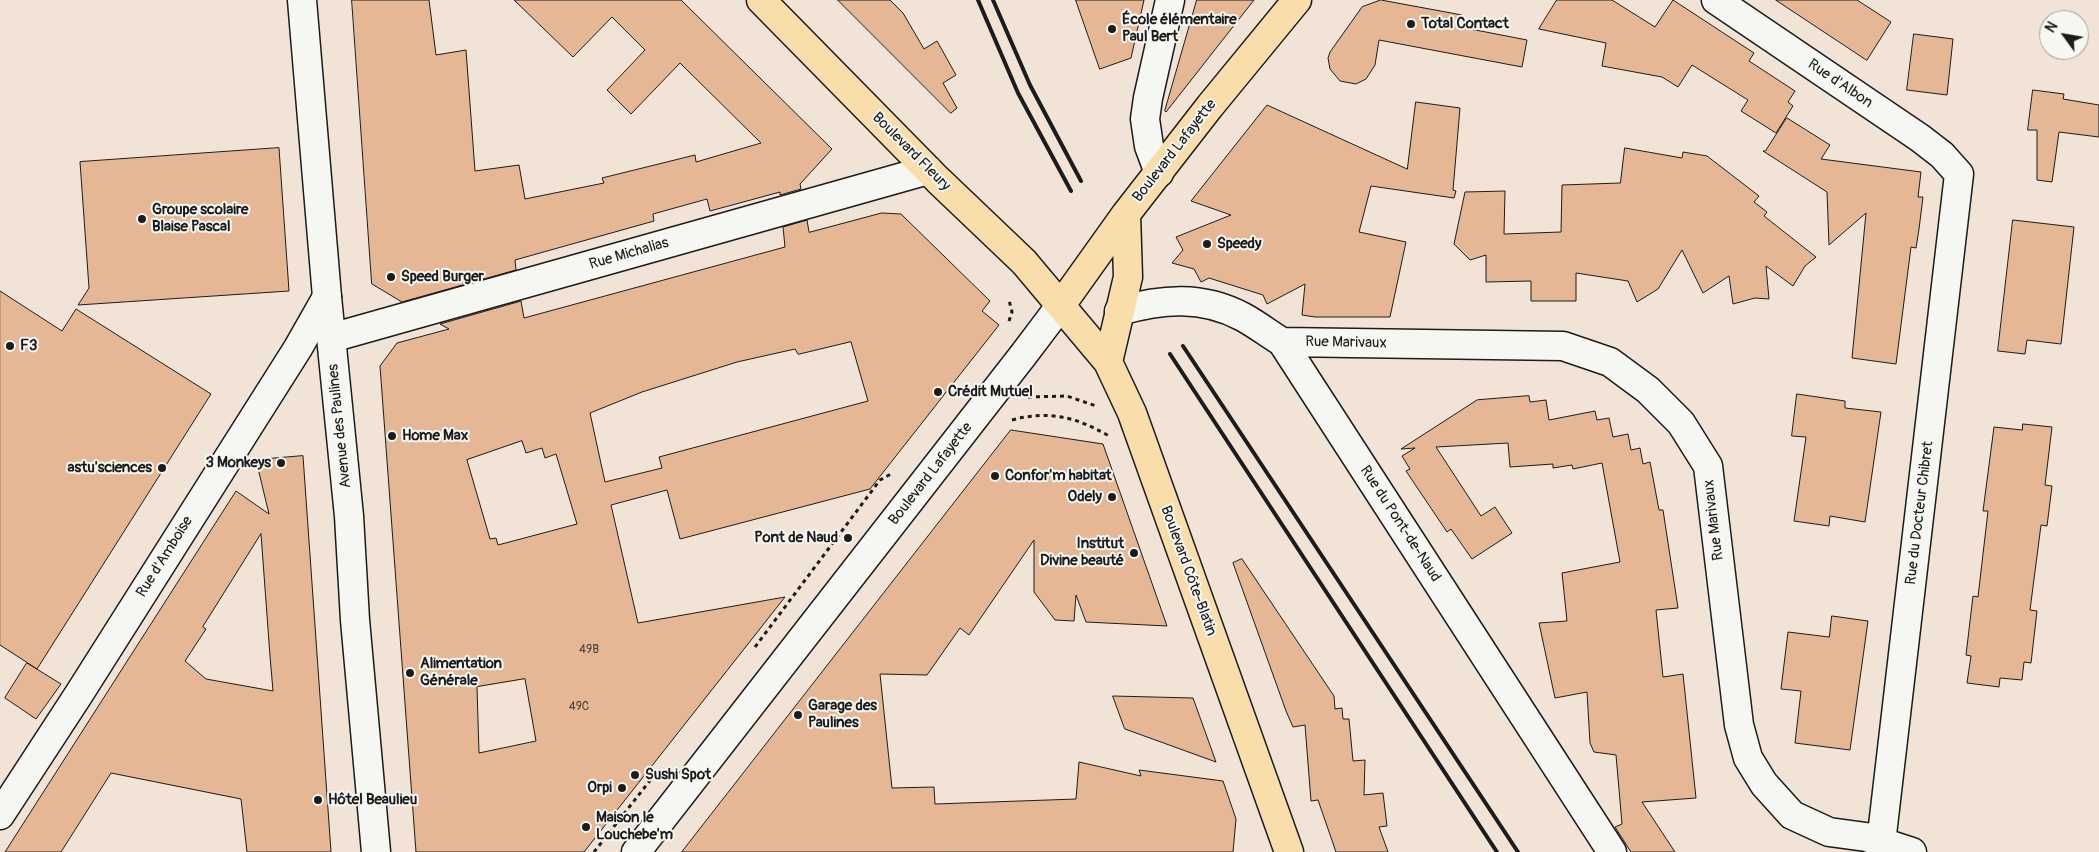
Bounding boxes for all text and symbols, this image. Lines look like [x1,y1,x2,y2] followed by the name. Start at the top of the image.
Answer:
[2039,10,2089,60] north arrow
[1122,11,1237,46] place label: École élémentaire Paul Bert
[1421,15,1509,33] place label: Total Contact
[1405,18,1417,30] marker: Total Contact
[2042,19,2061,36] text: N
[1106,23,1118,35] marker: École élémentaire Paul Bert
[1804,56,1876,112] street label: Rue d'Albon
[1129,96,1221,206] street label: Boulevard Lafayette
[868,109,954,195] street label: Boulevard Fleury
[152,201,248,236] place label: Groupe scolaire Blaise Pascal
[136,213,148,225] marker: Groupe scolaire Blaise Pascal
[587,234,671,274] street label: Rue Michalias
[1217,235,1261,253] place label: Speedy
[1201,238,1213,250] marker: Speedy
[401,268,484,286] place label: Speed Burger
[385,271,397,283] marker: Speed Burger
[1305,333,1387,353] street label: Rue Marivaux
[20,337,37,355] place label: F3
[4,340,16,352] marker: F3
[325,363,355,489] street label: Avenue des Paulines
[948,383,1033,401] place label: Crédit Mutuel
[932,386,944,398] marker: Crédit Mutuel
[885,419,977,529] street label: Boulevard Lafayette
[402,427,468,445] place label: Home Max
[386,430,398,442] marker: Home Max
[1902,440,1938,586] street label: Rue du Docteur Chibret
[205,454,271,472] place label: 3 Monkeys
[275,457,287,469] marker: 3 Monkeys
[67,459,152,477] place label: astu'sciences
[156,462,168,474] marker: astu'sciences
[1356,462,1444,586] street label: Rue du Pont-de-Naud
[1005,467,1111,485] place label: Confor'm habitat
[989,470,1001,482] marker: Confor'm habitat
[1700,478,1728,562] street label: Rue Marivaux
[1068,488,1102,506] place label: Odely
[1106,491,1118,503] marker: Odely
[1156,503,1220,639] street label: Boulevard Côte-Blatin
[133,513,197,601] street label: Rue d'Amboise
[754,529,838,547] place label: Pont de Naud
[842,532,854,544] marker: Pont de Naud
[1040,535,1124,570] place label: Institut Divine beauté
[1128,547,1140,559] marker: Institut Divine beauté
[579,643,599,657] house number: 49B
[420,655,502,690] place label: Alimentation Générale
[404,667,416,679] marker: Alimentation Générale
[808,697,877,732] place label: Garage des Paulines
[569,700,589,714] house number: 49C
[792,709,804,721] marker: Garage des Paulines
[645,766,711,784] place label: Sushi Spot
[629,769,641,781] marker: Sushi Spot
[587,779,612,797] place label: Orpi
[616,782,628,794] marker: Orpi
[328,791,417,809] place label: Hôtel Beaulieu
[312,794,324,806] marker: Hôtel Beaulieu
[596,809,673,844] place label: Maison le Louchebe'm
[580,821,592,833] marker: Maison le Louchebe'm

